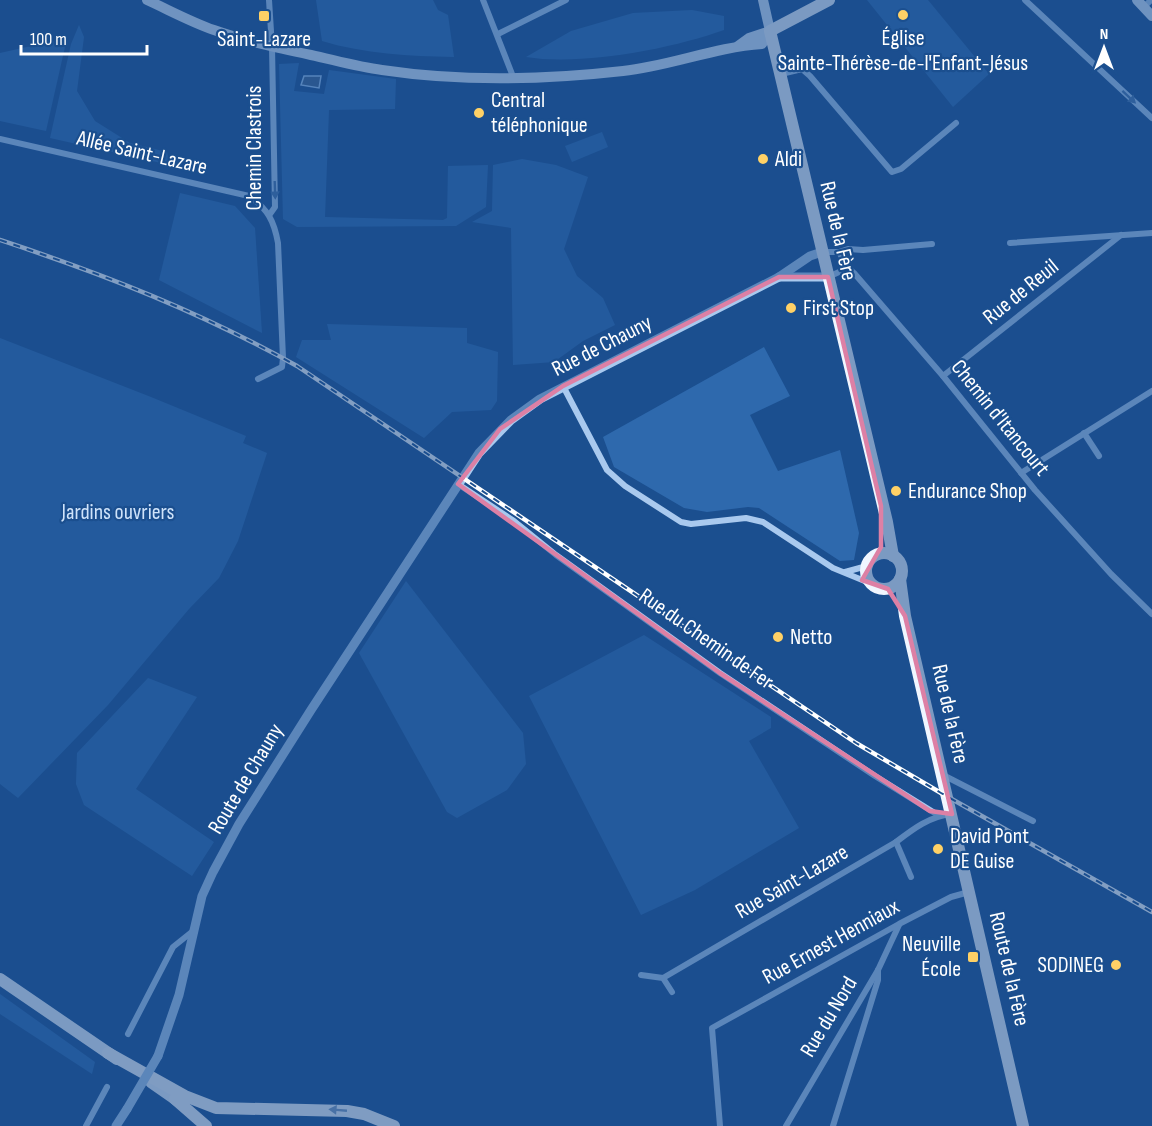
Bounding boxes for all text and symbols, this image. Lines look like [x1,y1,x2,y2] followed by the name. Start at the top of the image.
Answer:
[896,8,910,22] marker: Église Sainte-Thérèse-de-l'Enfant-Jésus
[257,9,271,23] marker: Saint-Lazare
[21,18,147,56] scale bar
[1074,18,1134,78] north arrow
[778,25,1028,77] place label: Église Sainte-Thérèse-de-l'Enfant-Jésus
[1100,25,1108,44] text: N
[217,26,311,53] place label: Saint-Lazare
[30,29,67,50] text: 100 m
[241,85,268,210] street label: Chemin Clastrois
[491,87,588,139] place label: Central téléphonique
[1121,90,1136,103] one-way arrow
[472,106,486,120] marker: Central téléphonique
[73,125,210,181] street label: Allée Saint-Lazare
[774,146,802,173] place label: Aldi
[756,152,770,166] marker: Aldi
[813,179,863,283] street label: Rue de la Fère
[270,180,279,199] one-way arrow
[978,253,1064,331] street label: Rue de Reuil
[803,295,874,322] place label: First Stop
[784,301,798,315] marker: First Stop
[547,309,657,383] street label: Rue de Chauny
[945,354,1055,482] street label: Chemin d'Itancourt
[908,478,1027,505] place label: Endurance Shop
[889,484,903,498] marker: Endurance Shop
[61,499,175,526] park label: Jardins ouvriers
[633,583,779,695] street label: Rue du Chemin de Fer
[790,624,832,651] place label: Netto
[771,630,785,644] marker: Netto
[925,662,975,766] street label: Rue de la Fère
[202,718,290,839] street label: Route de Chauny
[950,823,1029,875] place label: David Pont DE Guise
[731,839,853,925] street label: Rue Saint-Lazare
[931,842,945,856] marker: David Pont DE Guise
[758,893,905,991] street label: Rue Ernest Henniaux
[983,909,1035,1029] street label: Route de la Fère
[902,931,961,983] place label: Neuville École
[966,950,980,964] marker: Neuville École
[1037,952,1104,979] place label: SODINEG
[1109,958,1123,972] marker: SODINEG
[794,972,864,1062] street label: Rue du Nord
[329,1105,348,1115] one-way arrow

